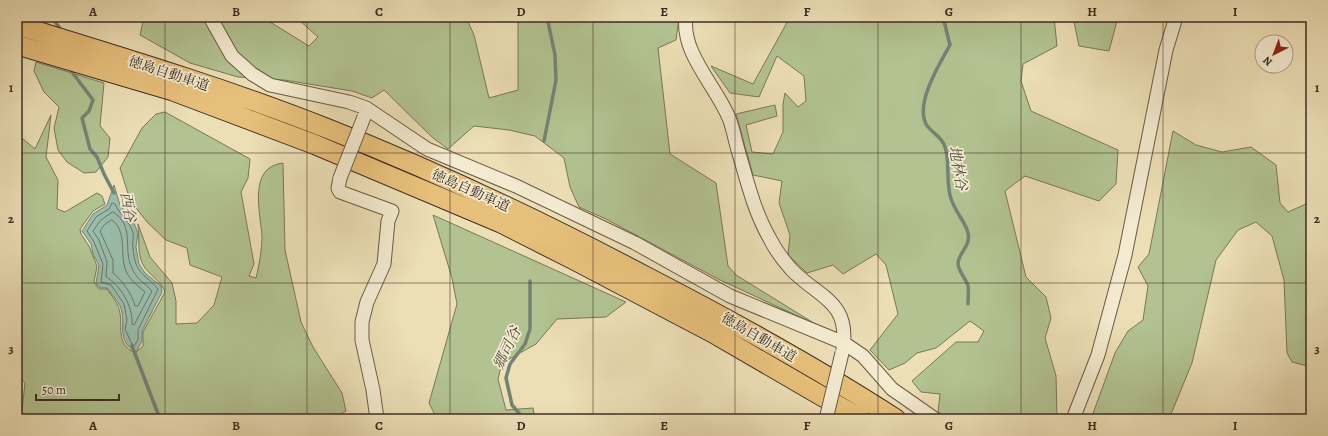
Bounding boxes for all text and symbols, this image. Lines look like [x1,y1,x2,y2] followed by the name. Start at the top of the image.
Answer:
[88,3,98,20] text: A
[232,3,240,20] text: B
[375,3,383,20] text: C
[516,3,526,20] text: D
[660,3,668,20] text: E
[804,3,811,20] text: F
[945,3,953,20] text: G
[1087,3,1097,20] text: H
[1233,3,1238,20] text: I
[1254,34,1294,74] north arrow
[126,51,212,95] street label: 徳島自動車道
[1260,53,1276,69] text: N
[9,79,14,96] text: 1
[1315,79,1320,96] text: 1
[944,144,972,193] water label: 地林谷
[429,165,513,216] street label: 徳島自動車道
[116,190,141,224] water label: 西谷
[8,210,15,227] text: 2
[1314,210,1321,227] text: 2
[718,308,800,367] street label: 徳島自動車道
[488,322,526,373] water label: 郷司谷
[8,340,14,357] text: 3
[1314,340,1320,357] text: 3
[36,376,119,402] scale bar
[42,382,66,398] text: 50 m
[88,417,98,434] text: A
[232,417,240,434] text: B
[375,417,383,434] text: C
[516,417,526,434] text: D
[660,417,668,434] text: E
[804,417,811,434] text: F
[945,417,953,434] text: G
[1087,417,1097,434] text: H
[1233,417,1238,434] text: I

